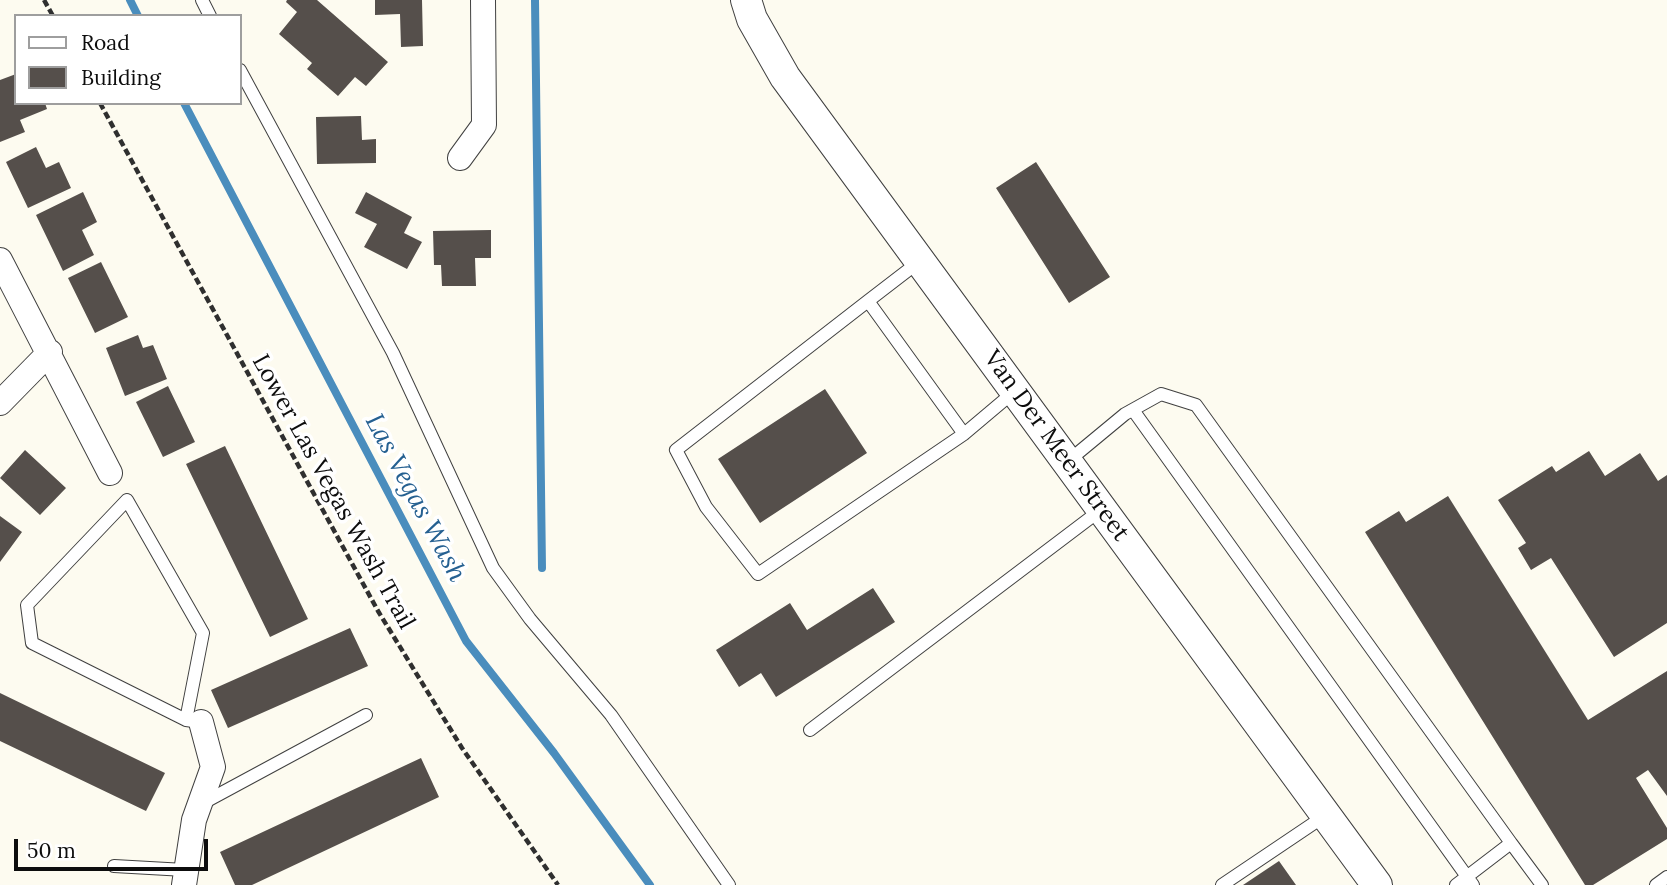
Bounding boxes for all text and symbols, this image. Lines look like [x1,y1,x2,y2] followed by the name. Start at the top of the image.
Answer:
[14,14,242,105] legend
[81,29,130,56] text: Road
[81,64,161,91] text: Building
[977,345,1135,547] street label: Van Der Meer Street
[245,350,421,634] street label: Lower Las Vegas Wash Trail
[358,409,472,587] water label: Las Vegas Wash
[18,826,212,870] scale bar
[27,837,76,864] text: 50 m

